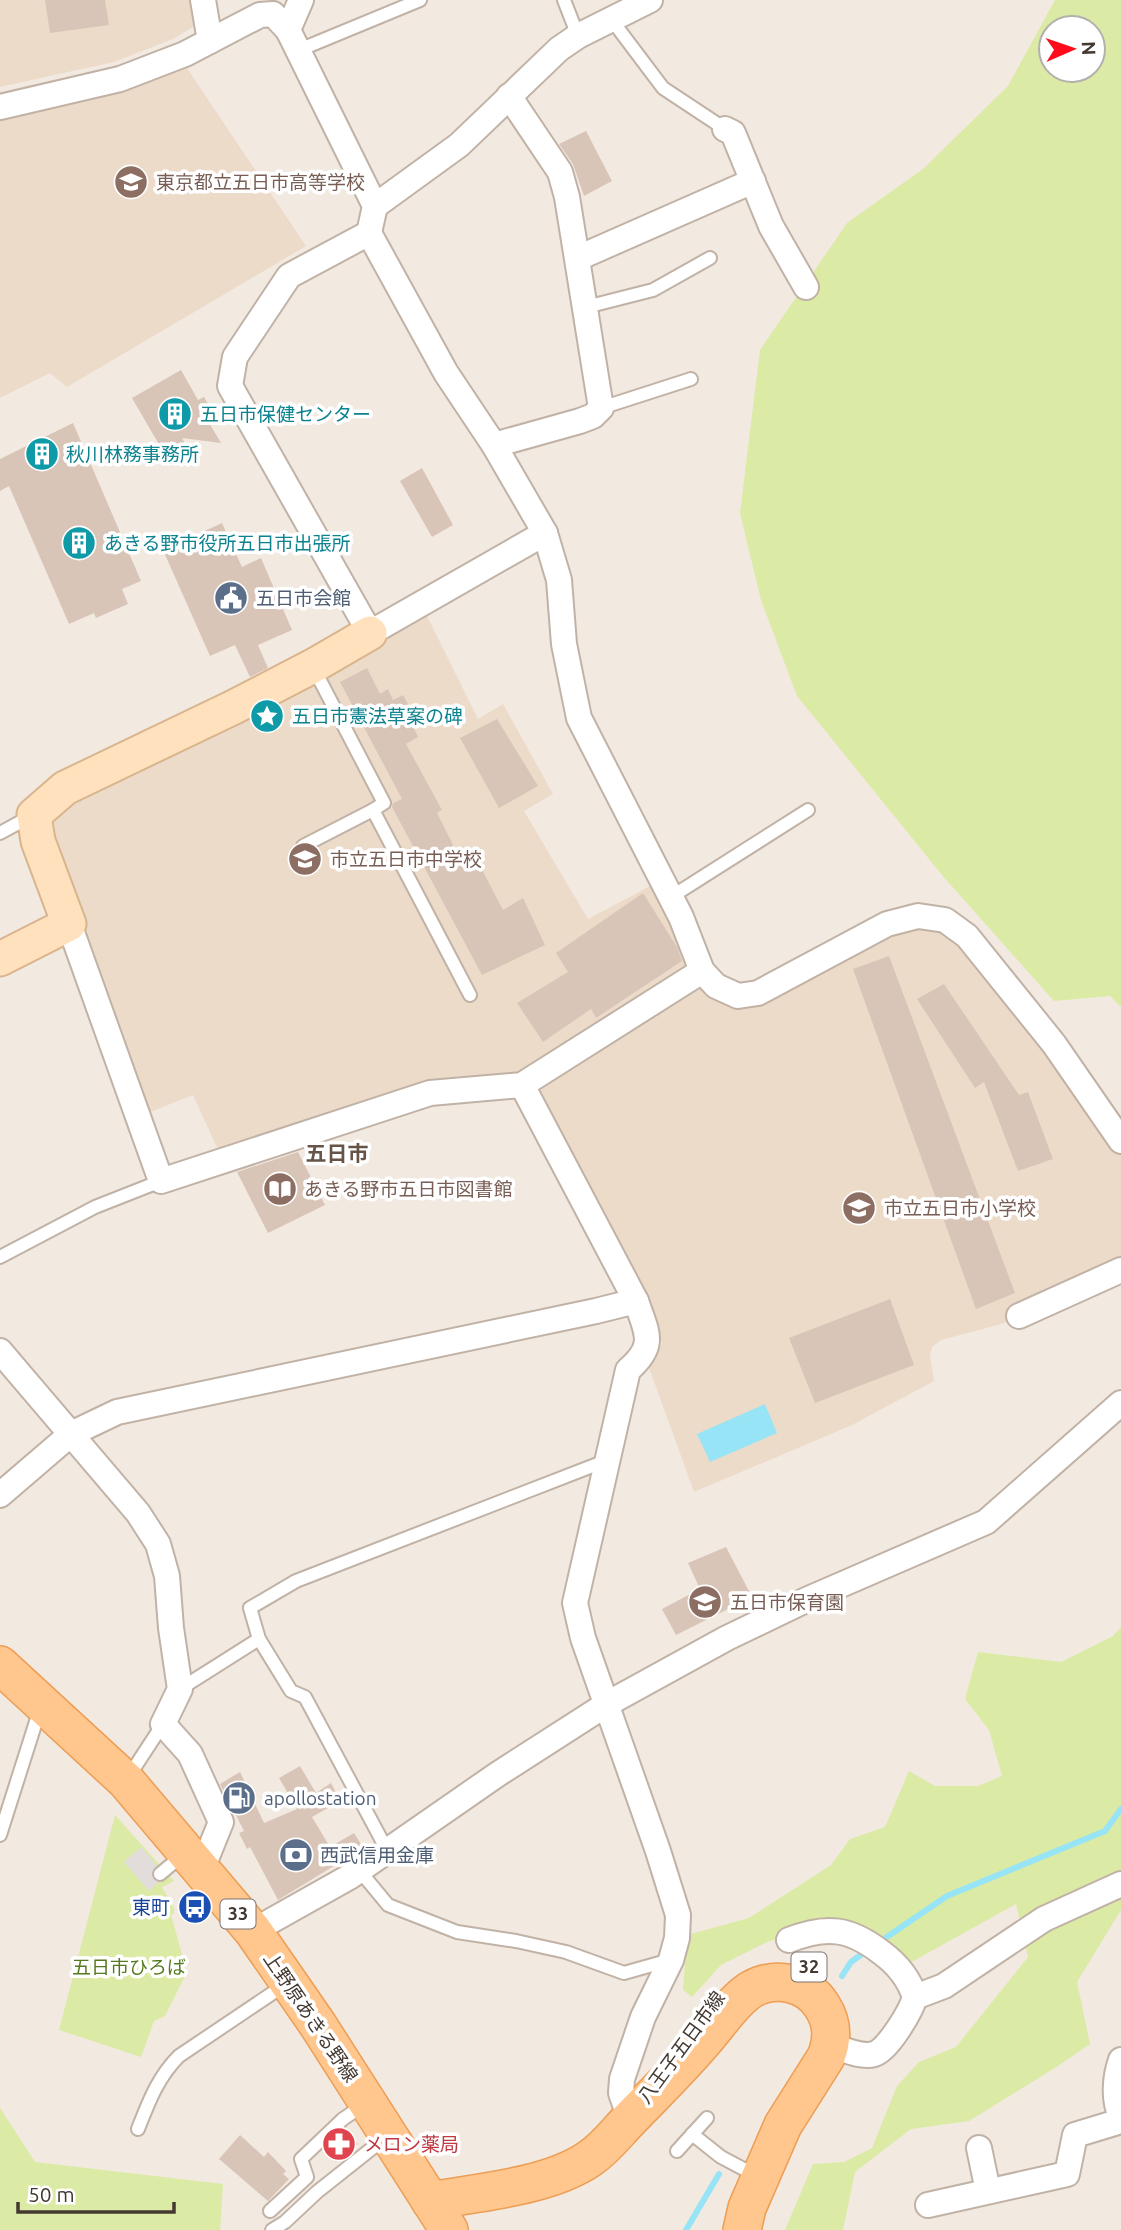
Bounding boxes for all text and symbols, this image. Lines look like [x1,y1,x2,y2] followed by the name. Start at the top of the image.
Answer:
[1037,14,1107,84] north arrow
[1078,41,1100,56] text: N
[112,163,150,201] school or university icon: 東京都立五日市高等学校
[156,171,365,193] place label: 東京都立五日市高等学校
[156,395,194,433] building icon: 五日市保健センター
[200,403,371,425] place label: 五日市保健センター
[23,435,61,473] building icon: 秋川林務事務所
[66,443,199,465] place label: 秋川林務事務所
[60,524,98,562] building icon: あきる野市役所五日市出張所
[104,532,351,554] place label: あきる野市役所五日市出張所
[212,579,250,617] public building icon: 五日市会館
[256,587,351,609] place label: 五日市会館
[248,697,286,735] place icon: 五日市憲法草案の碑
[292,705,463,727] place label: 五日市憲法草案の碑
[286,840,324,878] school or university icon: 市立五日市中学校
[330,848,482,870] place label: 市立五日市中学校
[306,1141,369,1165] district label: 五日市
[261,1170,299,1208] library icon: あきる野市五日市図書館
[304,1178,513,1200] place label: あきる野市五日市図書館
[840,1189,878,1227] school or university icon: 市立五日市小学校
[884,1197,1036,1219] place label: 市立五日市小学校
[686,1583,724,1621] school or university icon: 五日市保育園
[730,1591,844,1613] place label: 五日市保育園
[220,1779,258,1817] fuel station icon: apollostation
[264,1787,377,1809] place label: apollostation
[277,1836,315,1874] bank icon: 西武信用金庫
[320,1844,434,1866] place label: 西武信用金庫
[176,1888,214,1926] bus stop icon: 東町
[132,1896,170,1918] place label: 東町
[220,1900,256,1928] road number: 33
[259,1948,363,2086] street label: 上野原あきる野線
[792,1952,826,1982] road number: 32
[72,1956,186,1978] park label: 五日市ひろば
[633,1987,729,2107] street label: 八王子五日市線
[320,2125,358,2163] pharmacy icon: メロン薬局
[364,2133,459,2155] place label: メロン薬局
[18,2170,173,2214] scale bar
[28,2182,75,2206] text: 50 m

